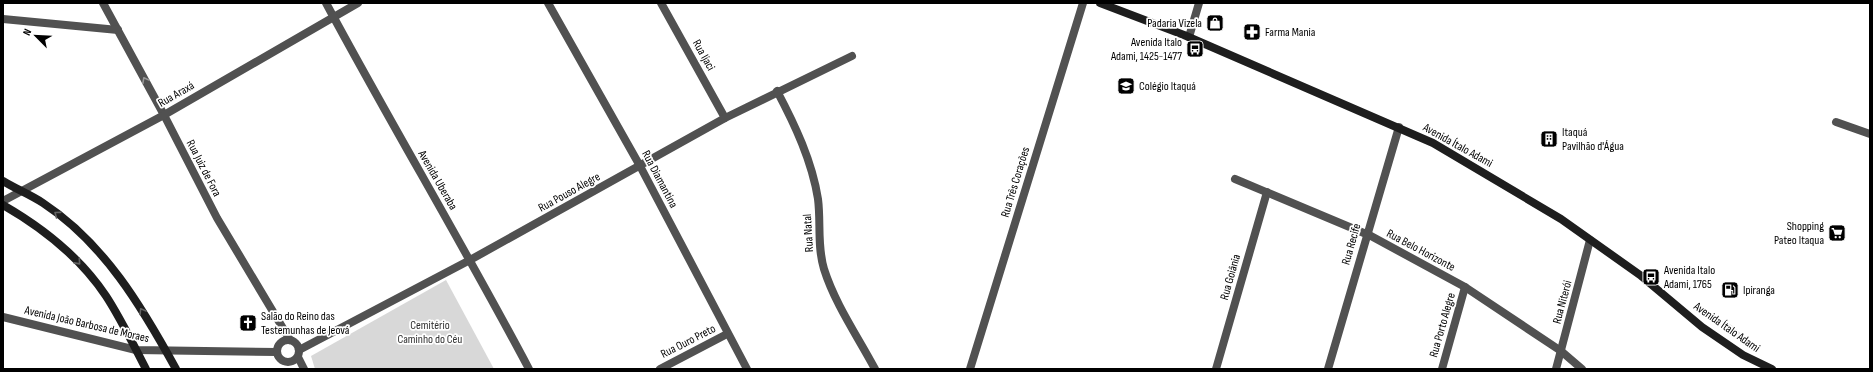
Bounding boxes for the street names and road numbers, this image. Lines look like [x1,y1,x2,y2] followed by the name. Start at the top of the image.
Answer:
[689,37,718,73] street label: Rua Ijaci
[155,78,197,111] street label: Rua Araxá
[1419,120,1495,171] street label: Avenida Ítalo Adami
[183,137,224,200] street label: Rua Juiz de Fora
[998,145,1033,219] street label: Rua Três Corações
[414,147,461,213] street label: Avenida Uberaba
[638,148,681,211] street label: Rua Diamantina
[536,169,603,216] street label: Rua Pouso Alegre
[800,213,817,252] street label: Rua Natal
[1338,222,1365,267] street label: Rua Recife
[1384,226,1458,275] street label: Rua Belo Horizonte
[1217,252,1244,302] street label: Rua Goiânia
[1550,279,1575,325] street label: Rua Niterói
[1426,291,1459,359] street label: Rua Porto Alegre
[1690,298,1763,356] street label: Avenida Ítalo Adami
[22,303,151,346] street label: Avenida João Barbosa de Moraes
[658,321,718,362] street label: Rua Ouro Preto

